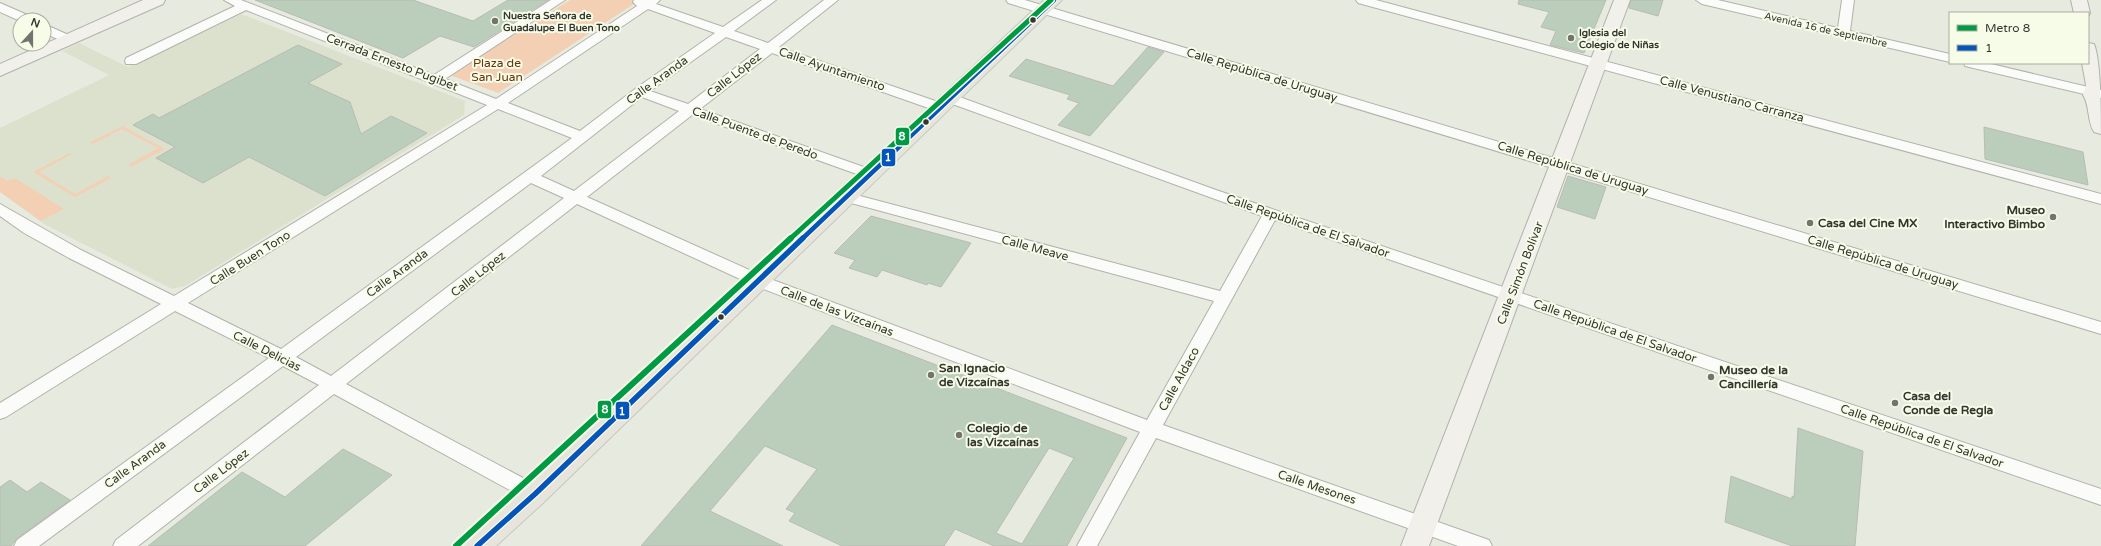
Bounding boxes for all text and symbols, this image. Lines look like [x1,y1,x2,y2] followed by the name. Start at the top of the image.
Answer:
[503,10,620,34] place label: Nuestra Señora de Guadalupe El Buen Tono
[1763,10,1889,50] street label: Avenida 16 de Septiembre
[12,12,52,52] north arrow
[1949,12,2089,64] legend
[29,15,42,31] text: N
[1028,15,1038,25] unlabelled marker
[490,16,500,26] marker: Nuestra Señora de Guadalupe El Buen Tono
[1985,21,2030,35] text: Metro 8
[1579,27,1659,51] place label: Iglesia del Colegio de Niñas
[324,30,460,94] street label: Cerrada Ernesto Pugibet
[1566,33,1576,43] marker: Iglesia del Colegio de Niñas
[1985,41,1993,55] text: 1
[777,44,887,94] street label: Calle Ayuntamiento
[1185,45,1340,105] street label: Calle República de Uruguay
[704,49,764,101] street label: Calle López
[623,53,691,107] street label: Calle Aranda
[471,56,523,84] park label: Plaza de San Juan
[1658,73,1806,125] street label: Calle Venustiano Carranza
[690,104,820,162] street label: Calle Puente de Peredo
[921,117,931,127] unlabelled marker
[895,127,910,146] line badge: 8
[899,130,906,143] text: 8
[1496,138,1651,198] street label: Calle República de Uruguay
[881,148,896,167] line badge: 1
[885,151,892,164] text: 1
[1224,191,1392,261] street label: Calle República de El Salvador
[1944,203,2045,231] place label: Museo Interactivo Bimbo
[2048,212,2058,222] marker: Museo Interactivo Bimbo
[1818,216,1917,230] place label: Casa del Cine MX
[1805,218,1815,228] marker: Casa del Cine MX
[1494,219,1546,326] street label: Calle Simón Bolívar
[207,228,293,288] street label: Calle Buen Tono
[1000,232,1070,264] street label: Calle Meave
[1806,232,1961,292] street label: Calle República de Uruguay
[363,246,431,300] street label: Calle Aranda
[448,248,508,300] street label: Calle López
[778,283,896,339] street label: Calle de las Vizcaínas
[1531,296,1699,366] street label: Calle República de El Salvador
[716,312,726,322] unlabelled marker
[231,328,304,374] street label: Calle Delicias
[1156,345,1202,413] street label: Calle Aldaco
[939,361,1010,389] place label: San Ignacio de Vizcaínas
[1719,363,1788,391] place label: Museo de la Cancillería
[926,370,936,380] marker: San Ignacio de Vizcaínas
[1706,372,1716,382] marker: Museo de la Cancillería
[1903,389,1994,418] place label: Casa del Conde de Regla
[1890,398,1900,408] marker: Casa del Conde de Regla
[597,400,612,419] line badge: 8
[615,401,630,420] line badge: 1
[1838,401,2006,471] street label: Calle República de El Salvador
[602,403,609,416] text: 8
[619,405,626,418] text: 1
[967,421,1039,449] place label: Colegio de las Vizcaínas
[954,430,964,440] marker: Colegio de las Vizcaínas
[101,437,169,491] street label: Calle Aranda
[191,446,251,496] street label: Calle López
[1276,467,1358,507] street label: Calle Mesones

